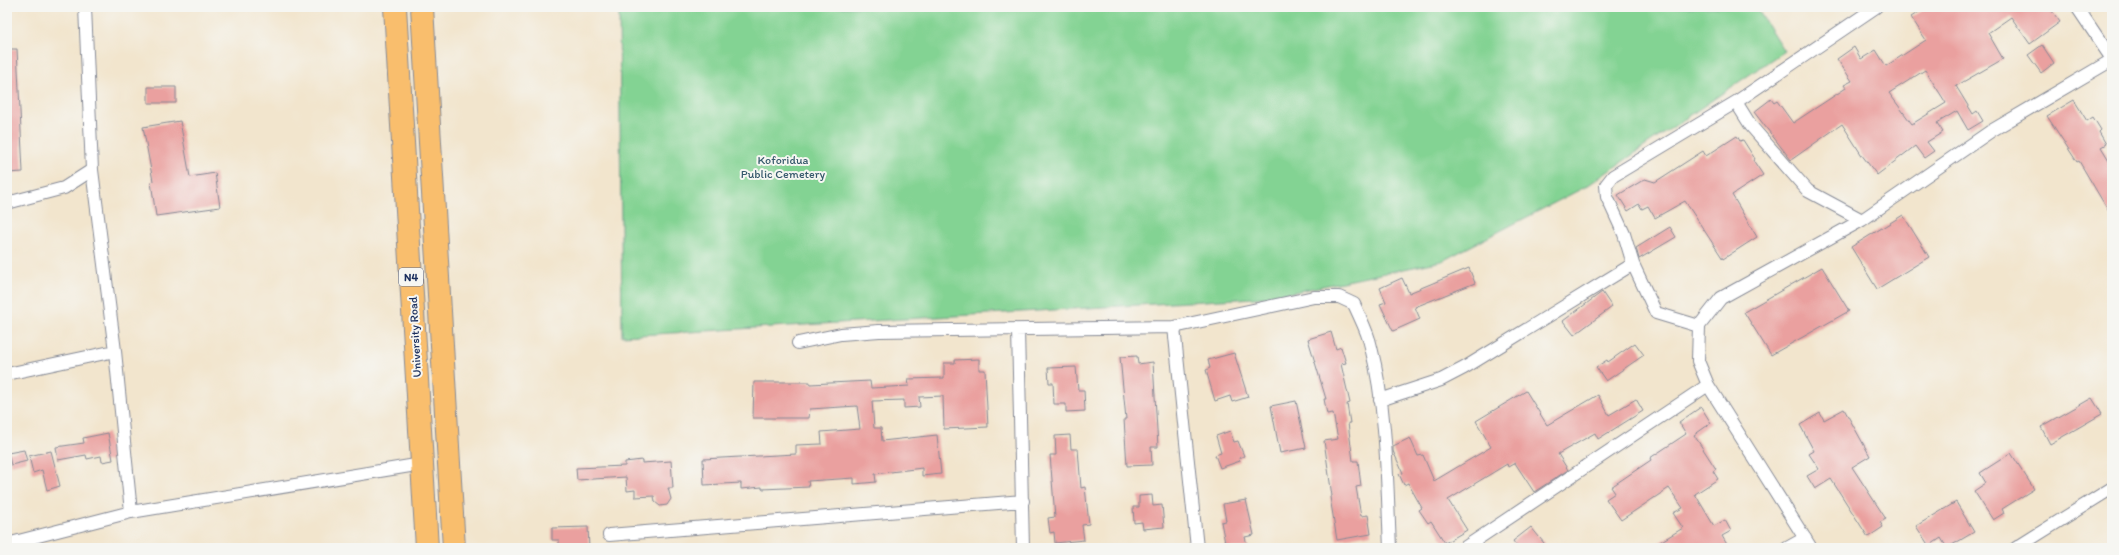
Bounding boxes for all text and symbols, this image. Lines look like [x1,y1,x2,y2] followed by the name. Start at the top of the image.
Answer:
[741,153,826,181] park label: Koforidua Public Cemetery
[399,268,423,286] road number: N4
[406,296,424,378] street label: University Road

